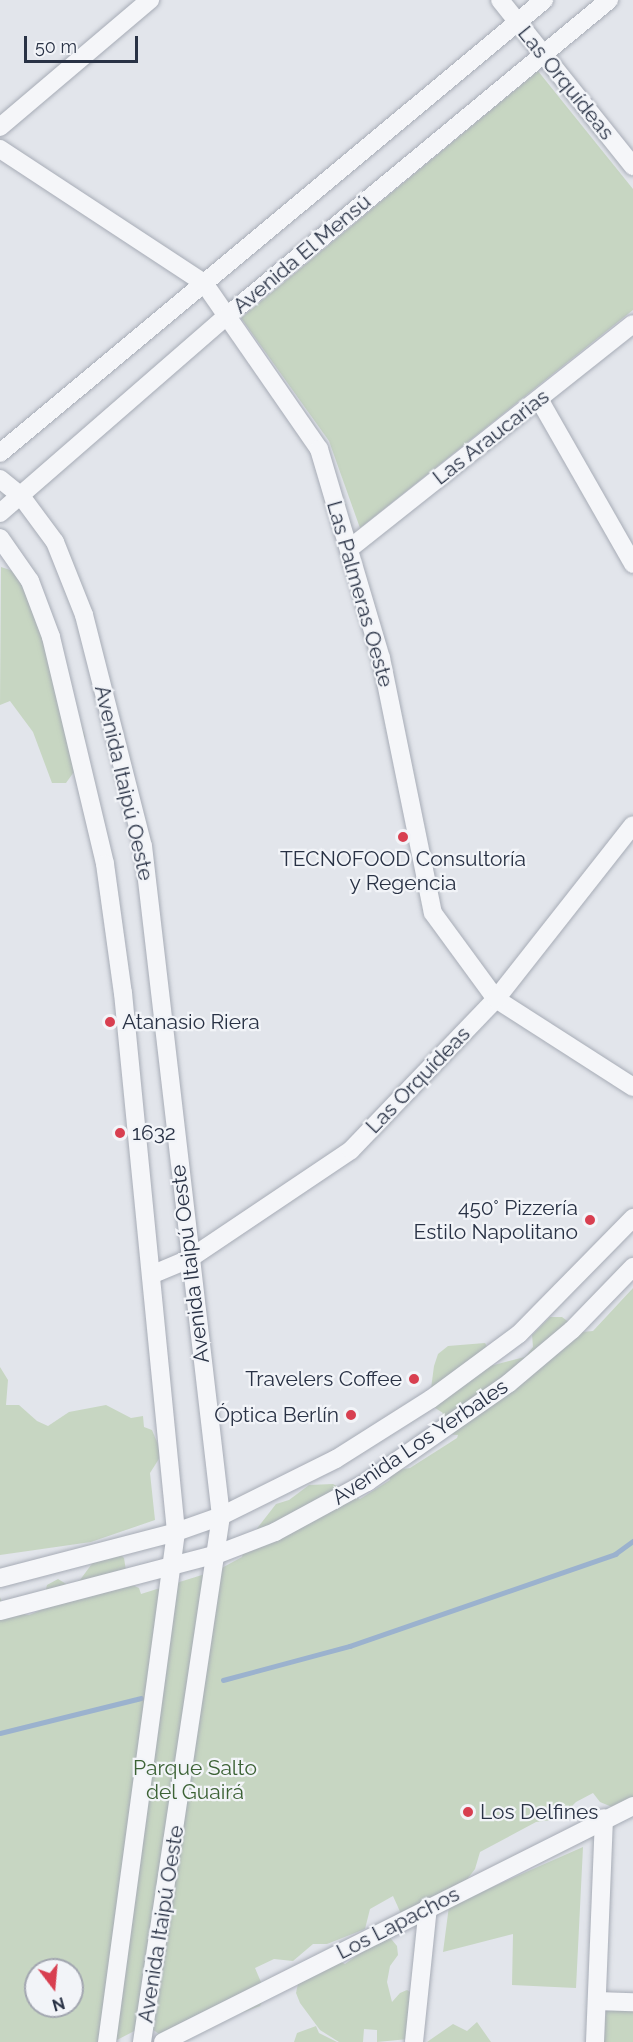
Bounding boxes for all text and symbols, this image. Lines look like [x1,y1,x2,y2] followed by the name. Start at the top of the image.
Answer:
[512,21,620,145] street label: Las Orquídeas
[27,24,141,62] scale bar
[35,36,77,57] text: 50 m
[228,189,376,319] street label: Avenida El Mensú
[428,384,554,490] street label: Las Araucarias
[321,498,399,690] street label: Las Palmeras Oeste
[89,683,159,883] street label: Avenida Itaipú Oeste
[396,830,410,844] marker: TECNOFOOD Consultoría y Regencia
[280,846,526,896] place label: TECNOFOOD Consultoría y Regencia
[122,1009,260,1035] place label: Atanasio Riera
[103,1015,117,1029] marker: Atanasio Riera
[361,1021,475,1139] street label: Las Orquídeas
[132,1120,176,1146] place label: 1632
[113,1126,127,1140] marker: 1632
[165,1163,215,1365] street label: Avenida Itaipú Oeste
[413,1195,578,1245] place label: 450° Pizzería Estilo Napolitano
[583,1213,597,1227] marker: 450° Pizzería Estilo Napolitano
[245,1366,402,1392] place label: Travelers Coffee
[407,1372,421,1386] marker: Travelers Coffee
[327,1374,513,1510] street label: Avenida Los Yerbales
[214,1402,339,1428] place label: Óptica Berlín
[344,1408,358,1422] marker: Óptica Berlín
[133,1755,257,1805] park label: Parque Salto del Guairá
[480,1799,598,1825] place label: Los Delfines
[461,1805,475,1819] marker: Los Delfines
[133,1823,189,2025] street label: Avenida Itaipú Oeste
[332,1881,464,1965] street label: Los Lapachos
[24,1958,84,2018] north arrow
[50,1993,67,2015] text: N

